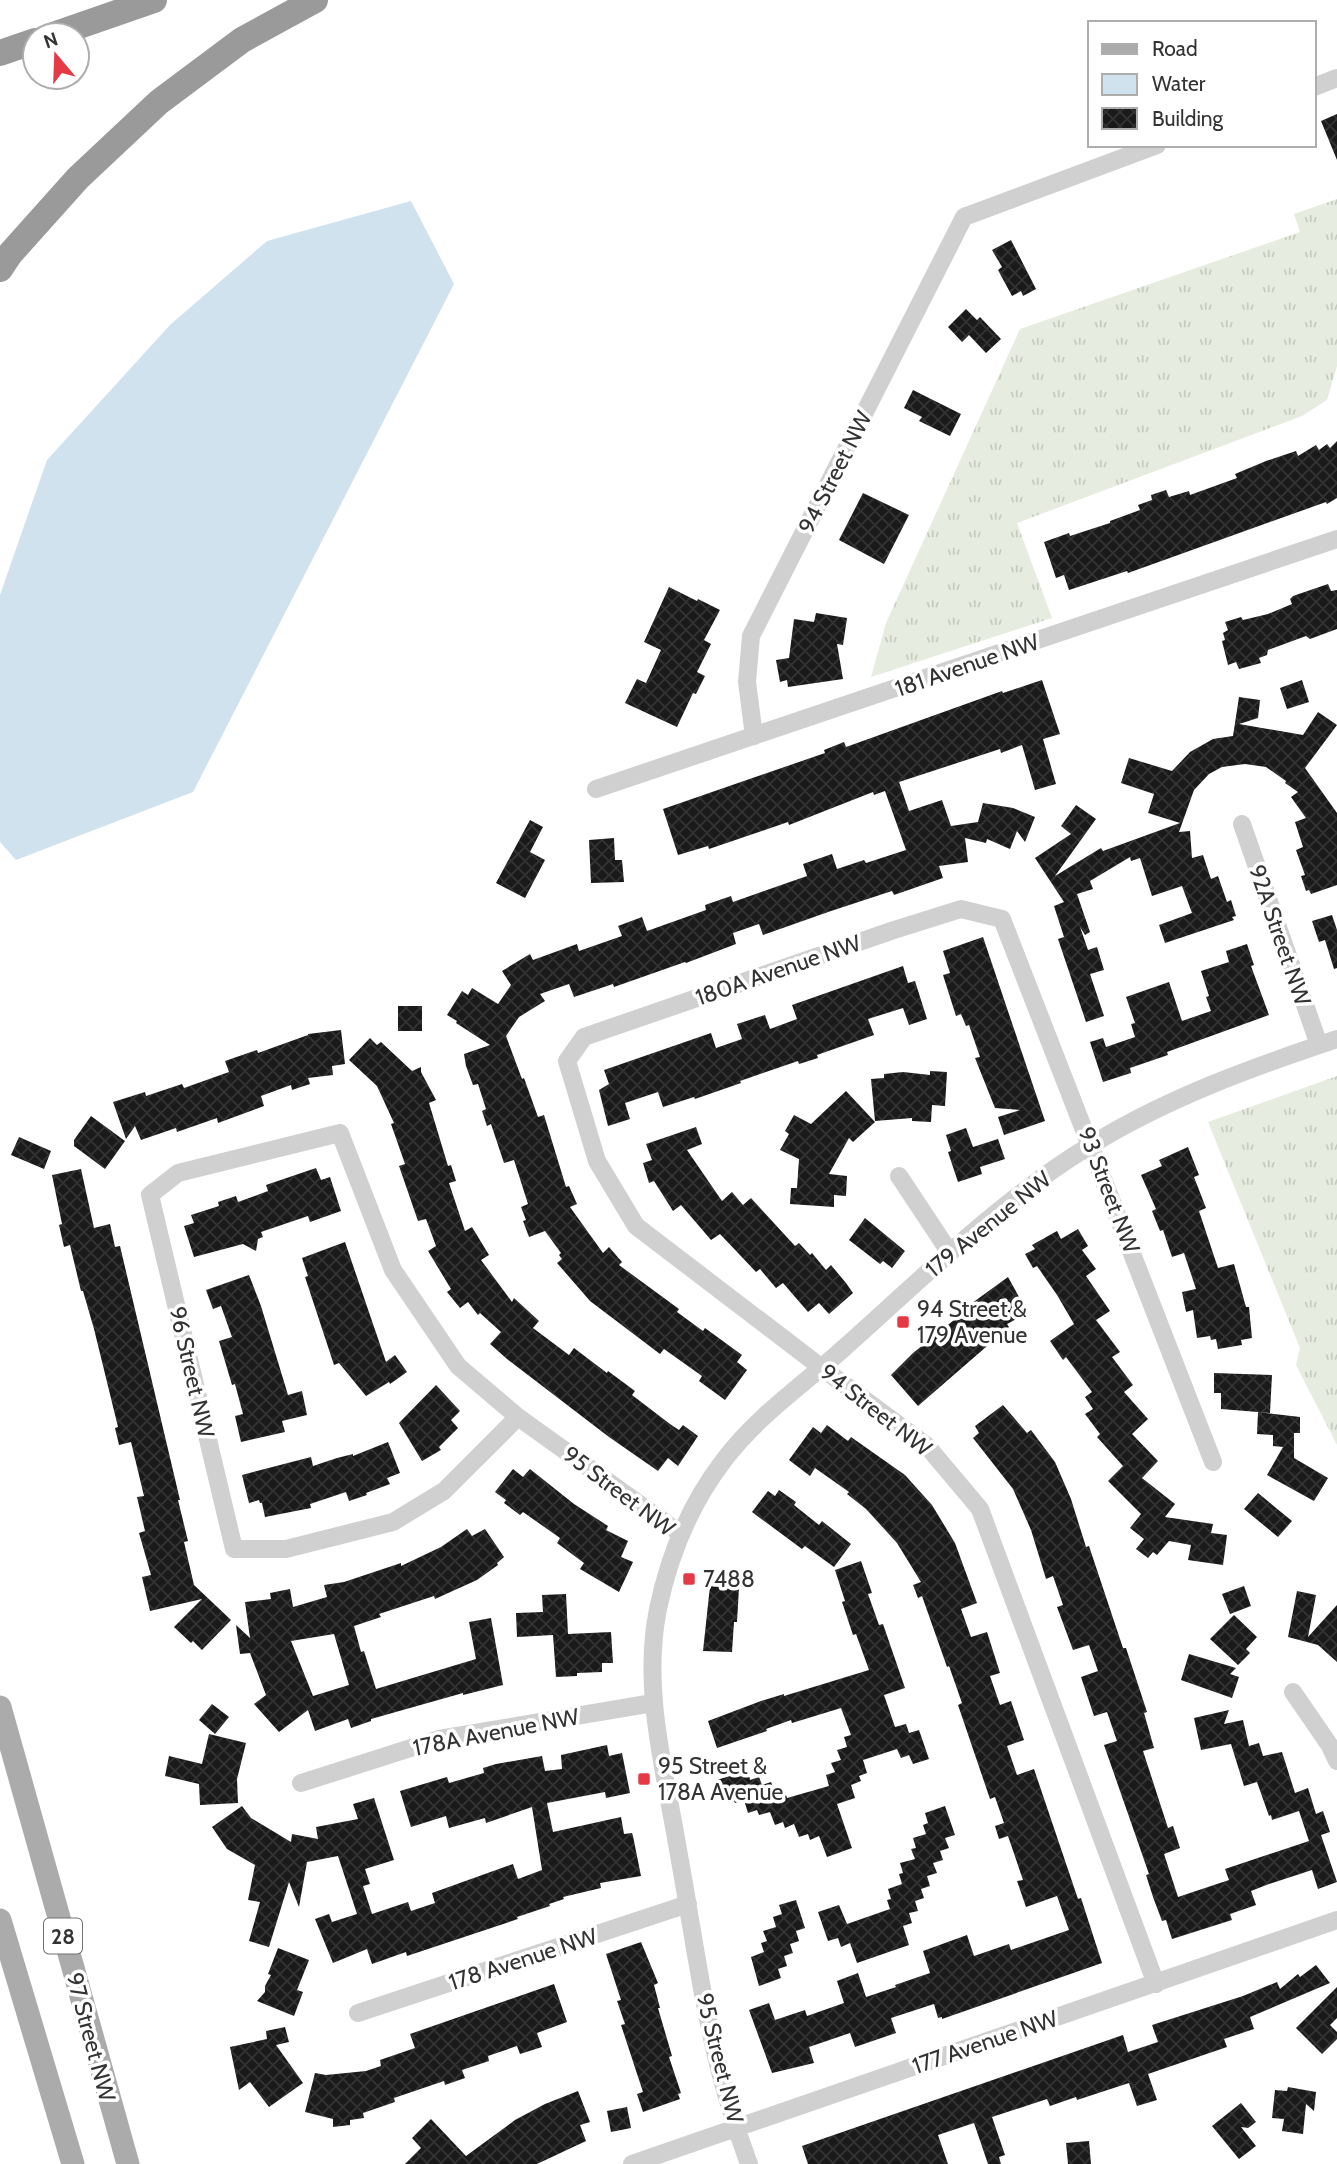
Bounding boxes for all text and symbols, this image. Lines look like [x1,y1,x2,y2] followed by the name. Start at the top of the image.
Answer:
[21,21,91,91] north arrow
[1088,21,1316,147] legend
[41,27,61,53] text: N
[1152,36,1198,61] text: Road
[1152,71,1206,96] text: Water
[1152,106,1224,131] text: Building
[792,406,878,538] street label: 94 Street NW
[891,627,1043,703] street label: 181 Avenue NW
[1243,861,1317,1009] street label: 92A Street NW
[692,929,864,1011] street label: 180A Avenue NW
[1072,1123,1146,1257] street label: 93 Street NW
[920,1165,1057,1283] street label: 179 Avenue NW
[917,1295,1027,1349] place label: 94 Street & 179 Avenue
[163,1304,221,1440] street label: 96 Street NW
[895,1314,911,1330] marker: 94 Street & 179 Avenue
[815,1358,938,1462] street label: 94 Street NW
[557,1440,681,1542] street label: 95 Street NW
[703,1565,755,1593] place label: 7488
[681,1571,697,1587] marker: 7488
[411,1702,582,1762] street label: 178A Avenue NW
[658,1752,784,1806] place label: 95 Street & 178A Avenue
[636,1771,652,1787] marker: 95 Street & 178A Avenue
[44,1918,82,1954] road number: 28
[445,1922,601,1996] street label: 178 Avenue NW
[60,1970,122,2105] street label: 97 Street NW
[690,1990,750,2126] street label: 95 Street NW
[909,2004,1062,2080] street label: 177 Avenue NW

